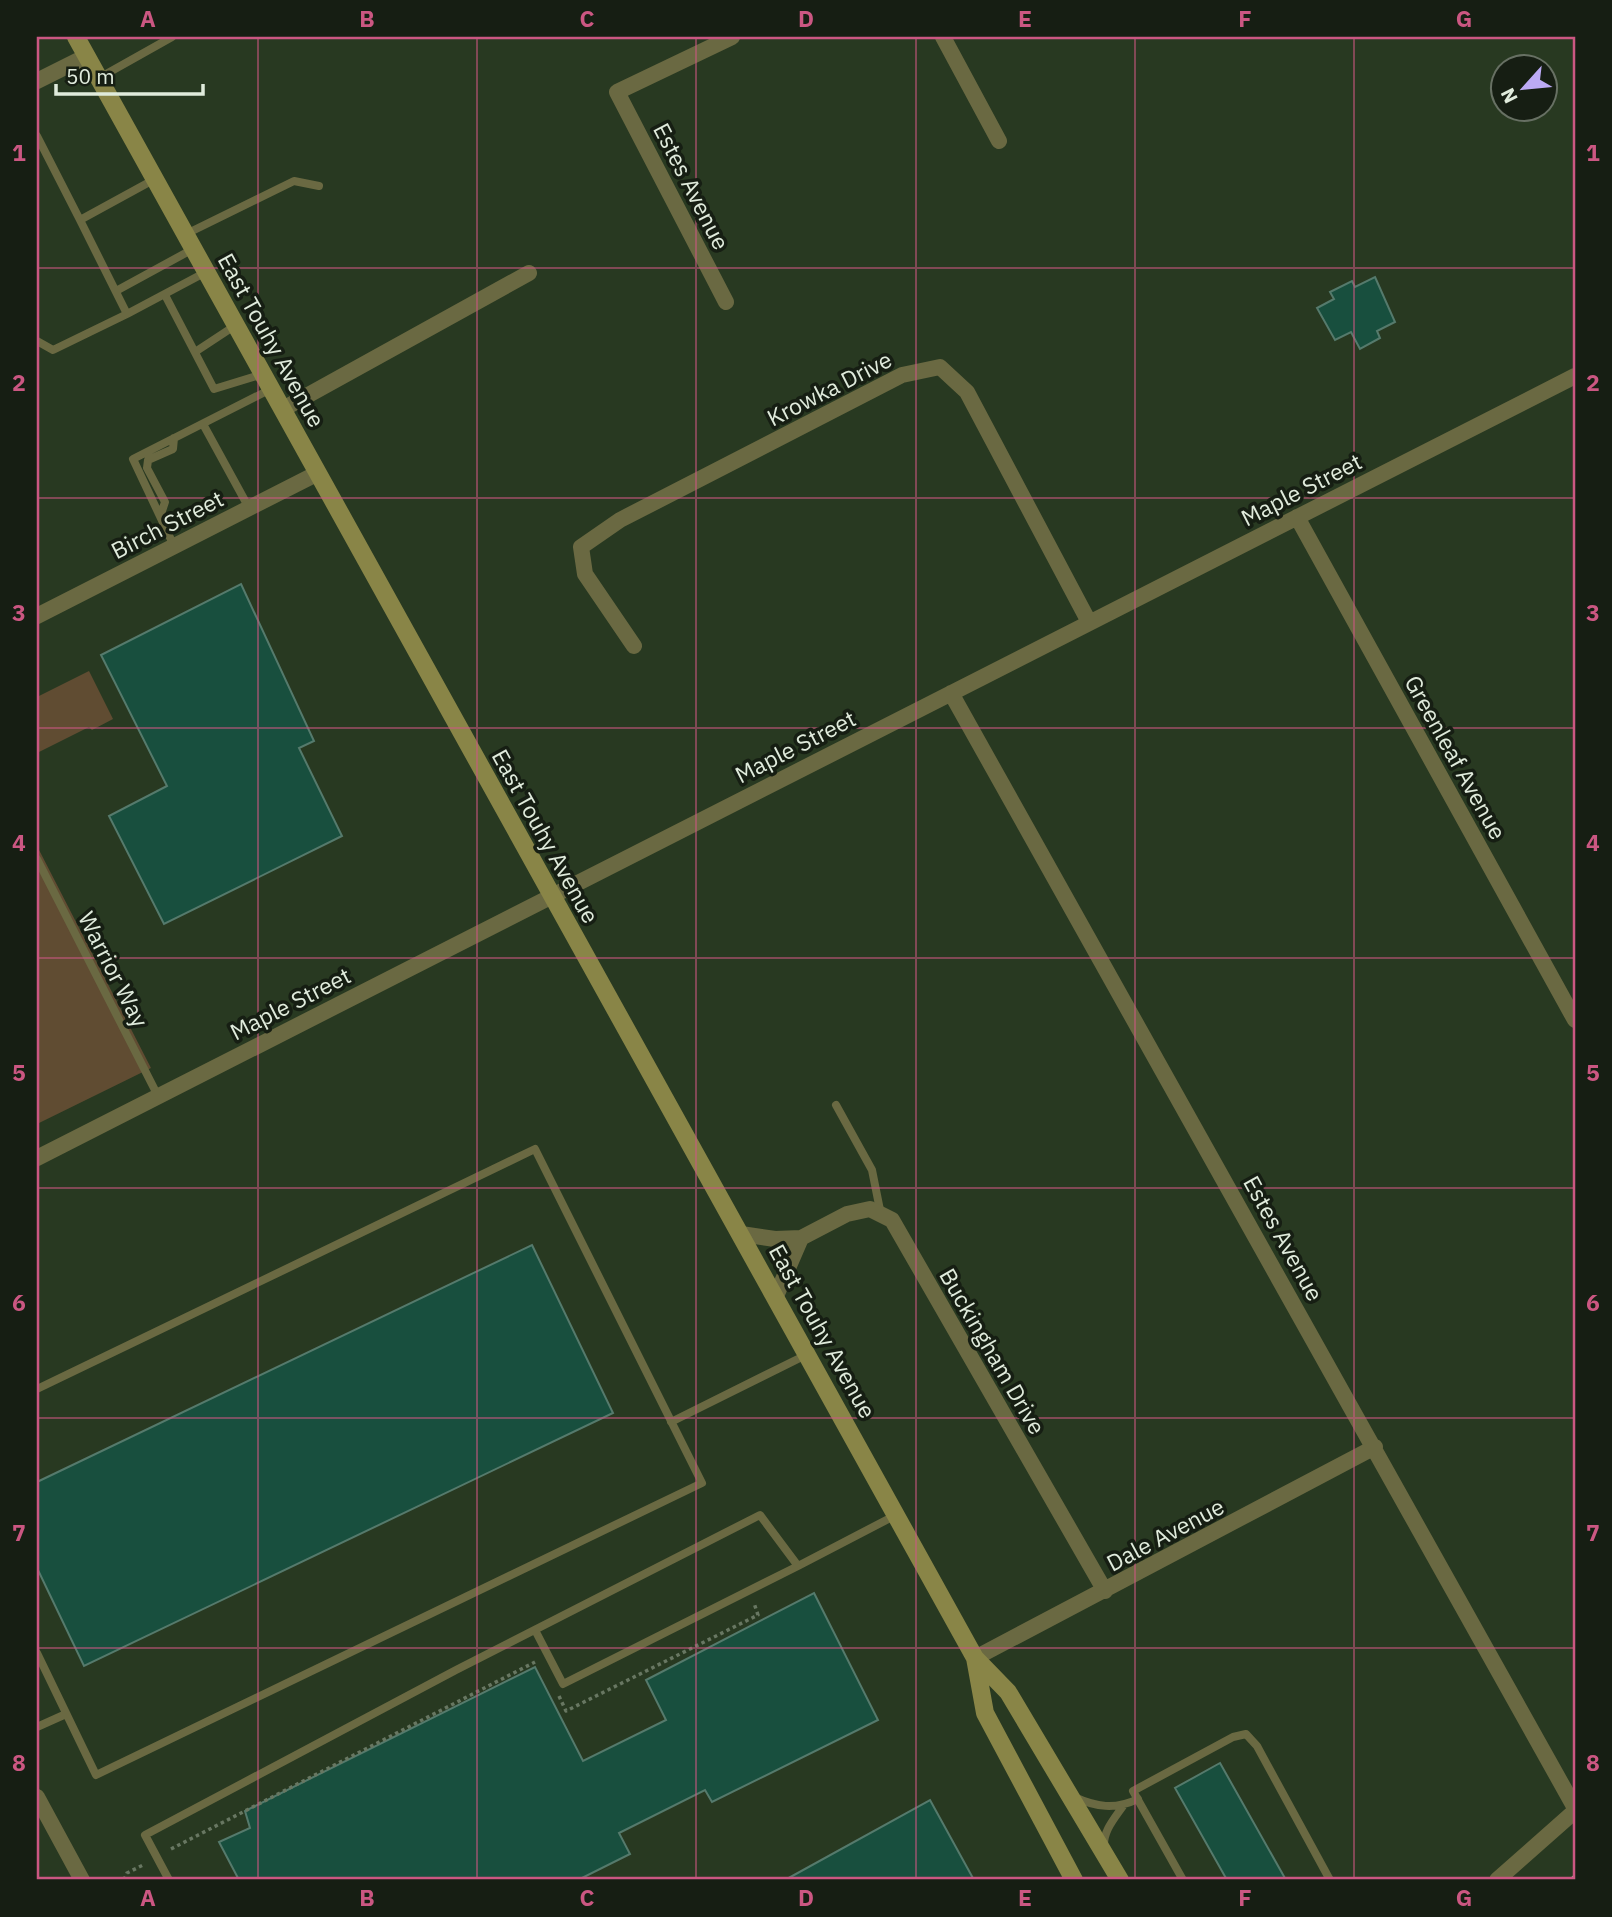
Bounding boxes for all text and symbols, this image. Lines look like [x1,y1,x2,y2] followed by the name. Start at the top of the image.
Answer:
[140,3,156,33] text: A
[359,3,375,33] text: B
[580,3,595,33] text: C
[798,3,814,33] text: D
[1018,3,1032,33] text: E
[1238,3,1252,33] text: F
[1456,3,1472,33] text: G
[56,52,203,96] scale bar
[1490,52,1560,122] north arrow
[66,62,115,90] text: 50 m
[1495,84,1523,107] text: N
[647,117,737,255] street label: Estes Avenue
[12,137,26,167] text: 1
[1586,137,1600,167] text: 1
[212,248,332,432] street label: East Touhy Avenue
[762,344,896,432] street label: Krowka Drive
[12,367,26,397] text: 2
[1586,367,1600,397] text: 2
[1236,446,1366,532] street label: Maple Street
[106,483,228,565] street label: Birch Street
[12,597,26,627] text: 3
[1586,597,1600,627] text: 3
[1398,669,1514,845] street label: Greenleaf Avenue
[730,703,860,789] street label: Maple Street
[486,744,606,928] street label: East Touhy Avenue
[12,827,26,857] text: 4
[1586,827,1600,857] text: 4
[72,906,156,1032] street label: Warrior Way
[225,960,355,1046] street label: Maple Street
[12,1057,26,1087] text: 5
[1586,1057,1600,1087] text: 5
[1237,1170,1331,1306] street label: Estes Avenue
[763,1239,883,1423] street label: East Touhy Avenue
[933,1263,1053,1439] street label: Buckingham Drive
[12,1287,26,1317] text: 6
[1586,1287,1600,1317] text: 6
[1101,1491,1229,1577] street label: Dale Avenue
[12,1517,26,1547] text: 7
[1586,1517,1600,1547] text: 7
[12,1747,26,1777] text: 8
[1586,1747,1600,1777] text: 8
[140,1882,156,1912] text: A
[359,1882,375,1912] text: B
[580,1882,595,1912] text: C
[798,1882,814,1912] text: D
[1018,1882,1032,1912] text: E
[1238,1882,1252,1912] text: F
[1456,1882,1472,1912] text: G

